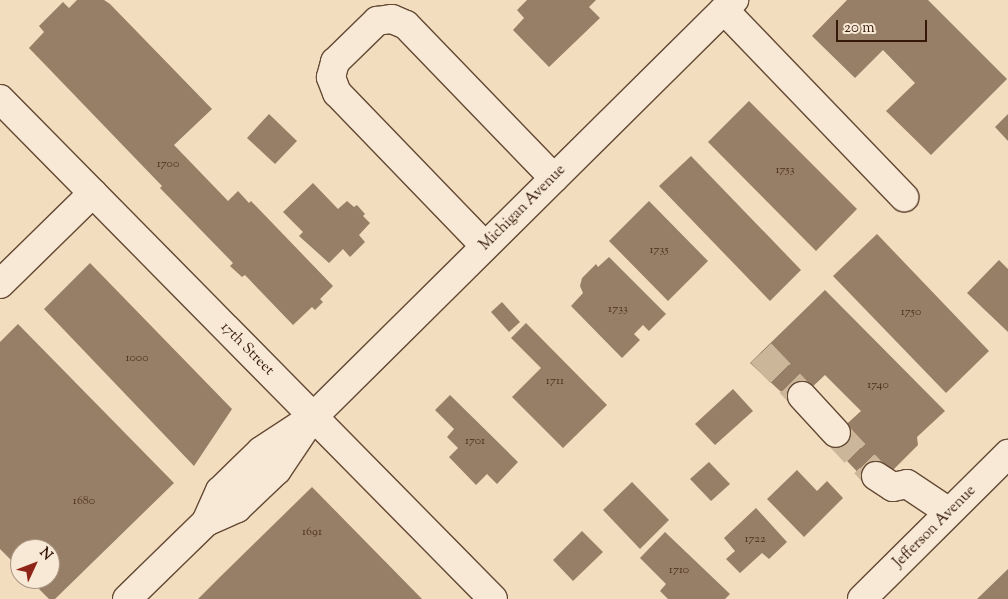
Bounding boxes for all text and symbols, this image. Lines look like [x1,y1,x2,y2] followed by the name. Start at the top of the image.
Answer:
[838,10,929,42] scale bar
[844,18,875,39] text: 20 m
[157,158,179,172] house number: 1700
[476,161,570,255] street label: Michigan Avenue
[775,164,795,178] house number: 1753
[649,244,669,258] house number: 1735
[608,303,628,317] house number: 1733
[901,306,921,320] house number: 1750
[216,318,278,380] street label: 17th Street
[125,352,149,366] house number: 1000
[546,375,564,389] house number: 1711
[867,379,889,393] house number: 1740
[465,435,485,449] house number: 1701
[890,482,980,572] street label: Jefferson Avenue
[73,495,95,509] house number: 1680
[302,526,322,540] house number: 1691
[744,533,766,547] house number: 1722
[10,539,60,589] north arrow
[34,544,56,565] text: N
[669,564,689,578] house number: 1710

